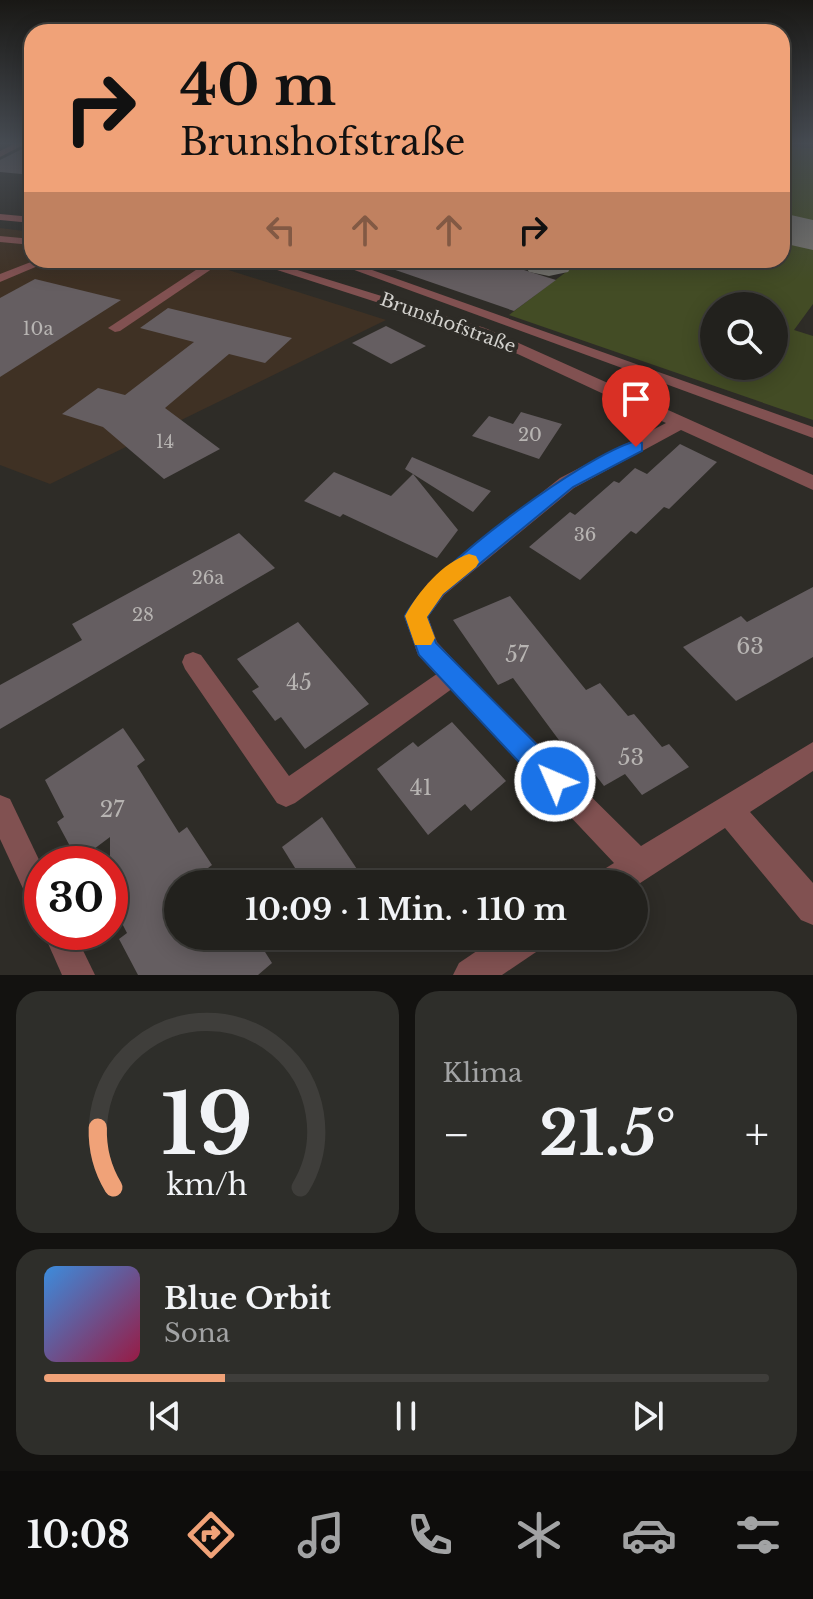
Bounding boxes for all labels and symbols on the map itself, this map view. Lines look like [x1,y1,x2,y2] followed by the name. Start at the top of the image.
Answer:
[377,288,519,358] street label: Brunshofstraße
[23,318,53,340] house number: 10a
[602,365,670,447] pin
[518,424,542,446] house number: 20
[156,431,174,453] house number: 14
[574,524,596,546] house number: 36
[192,567,224,589] house number: 26a
[132,604,154,626] house number: 28
[736,633,764,660] house number: 63
[505,641,530,668] house number: 57
[286,669,312,696] house number: 45
[513,739,597,823] position arrow
[618,744,644,771] house number: 53
[410,774,432,801] house number: 41
[100,796,125,823] house number: 27
[24,846,128,950] speed limit sign: 30

